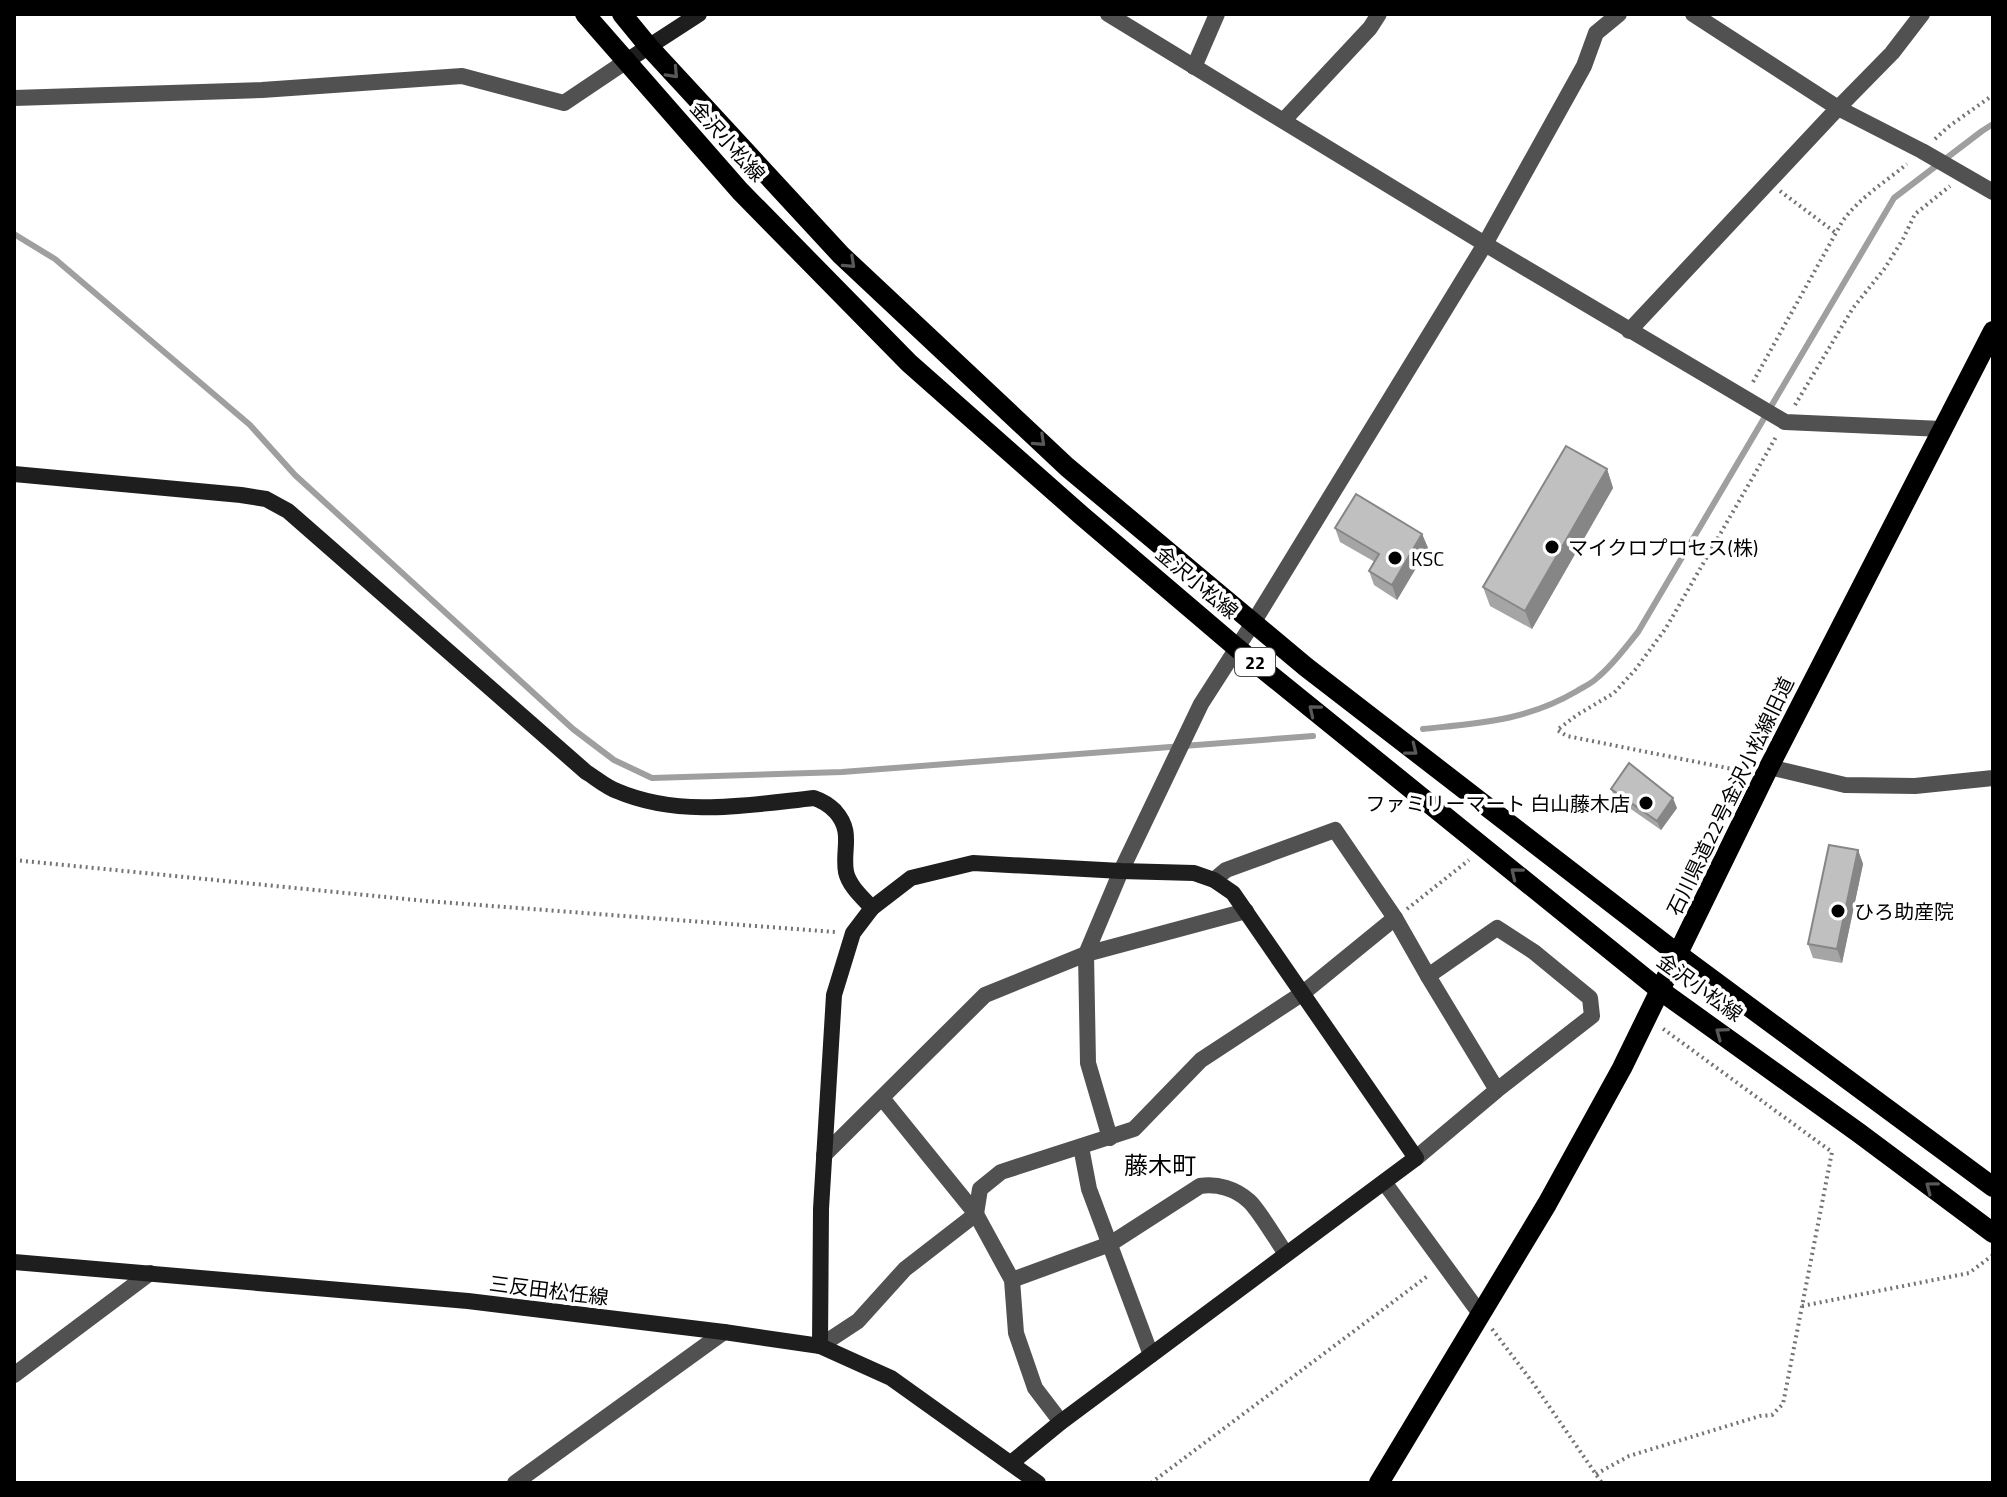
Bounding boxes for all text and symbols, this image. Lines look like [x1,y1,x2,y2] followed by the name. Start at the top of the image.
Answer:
[664,63,678,78] one-way arrow
[683,93,773,189] street label: 金沢小松線
[841,254,855,269] one-way arrow
[1031,432,1045,446] one-way arrow
[1568,532,1758,563] place label: マイクロプロセス(株)
[1149,538,1245,626] street label: 金沢小松線
[1543,538,1561,556] marker: マイクロプロセス(株)
[1411,543,1444,574] place label: KSC
[1386,549,1404,567] marker: KSC
[1235,648,1275,676] road number: 22
[1659,671,1801,921] street label: 石川県道22号金沢小松線旧道
[1309,705,1323,720] one-way arrow
[1404,740,1418,754] one-way arrow
[1366,788,1630,819] place label: ファミリーマート 白山藤木店
[1637,794,1655,812] marker: ファミリーマート 白山藤木店
[1511,868,1525,883] one-way arrow
[1854,896,1954,927] place label: ひろ助産院
[1829,902,1847,920] marker: ひろ助産院
[1650,945,1750,1029] street label: 金沢小松線
[1715,1028,1730,1043] one-way arrow
[1124,1147,1196,1183] district label: 藤木町
[1925,1182,1939,1196] one-way arrow
[488,1267,610,1313] street label: 三反田松任線

